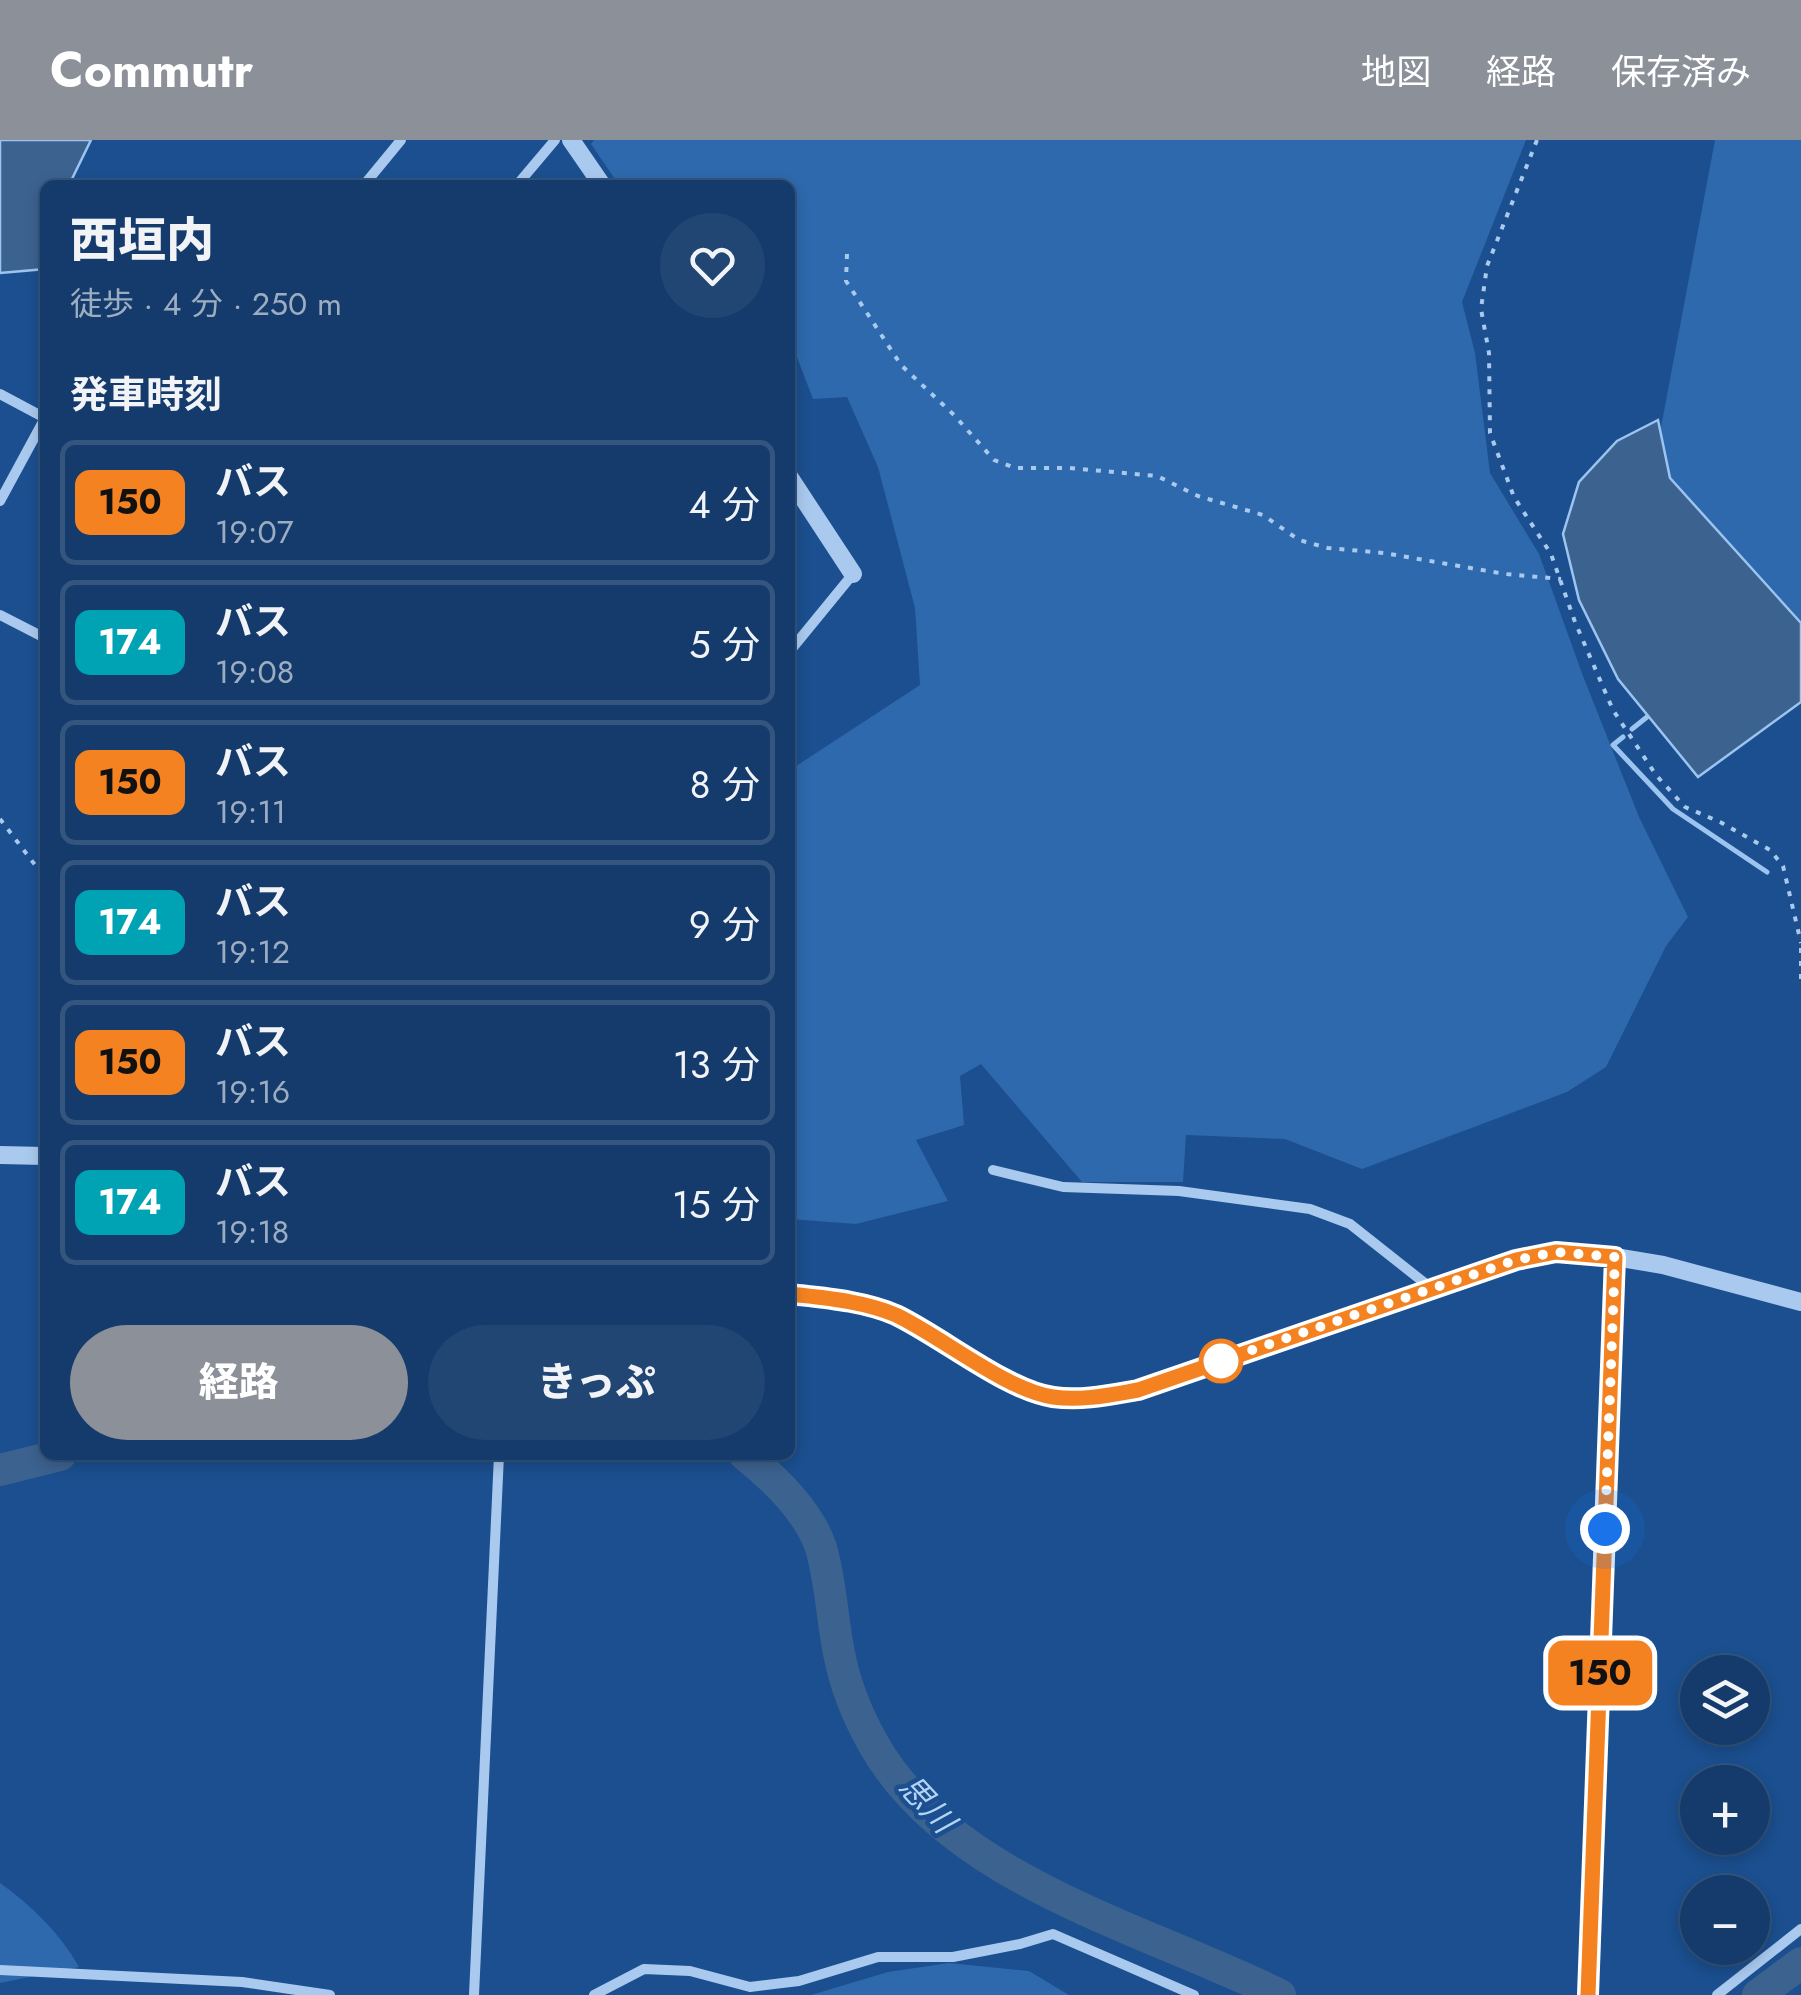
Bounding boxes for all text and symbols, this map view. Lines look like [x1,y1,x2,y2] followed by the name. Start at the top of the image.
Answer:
[50,36,253,105] text: Commutr
[1361,47,1431,97] text: 地図
[1486,47,1556,97] text: 経路
[1611,47,1751,97] text: 保存済み
[70,206,214,275] text: 西垣内
[660,213,765,318] button: heart
[70,281,342,327] text: 徒歩 · 4 分 · 250 m
[70,367,222,422] text: 発車時刻
[215,454,291,509] text: バス
[98,477,162,527] text: 150
[688,477,760,532] text: 4 分
[215,509,293,555] text: 19:07
[215,594,291,649] text: バス
[98,617,162,667] text: 174
[689,617,760,672] text: 5 分
[215,649,294,695] text: 19:08
[215,734,291,789] text: バス
[98,757,162,807] text: 150
[690,757,760,812] text: 8 分
[215,789,286,835] text: 19:11
[215,874,291,929] text: バス
[98,897,162,947] text: 174
[689,897,760,952] text: 9 分
[215,929,290,975] text: 19:12
[215,1014,291,1069] text: バス
[98,1037,162,1087] text: 150
[673,1037,760,1092] text: 13 分
[215,1069,290,1115] text: 19:16
[215,1154,291,1209] text: バス
[98,1177,162,1227] text: 174
[672,1177,760,1232] text: 15 分
[215,1209,289,1255] text: 19:18
[70,1325,408,1440] button: 経路
[428,1325,765,1440] button: きっぷ
[1200,1340,1242,1382] unlabelled marker
[1580,1504,1630,1554] your location
[1542,1640,1658,1706] line badge: 150
[1568,1648,1632,1698] text: 150
[1680,1655,1770,1965] map controls
[1680,1655,1770,1745] button: layers
[888,1765,968,1845] water label: 思川
[1680,1765,1770,1855] button: +
[1680,1875,1770,1965] button: −

